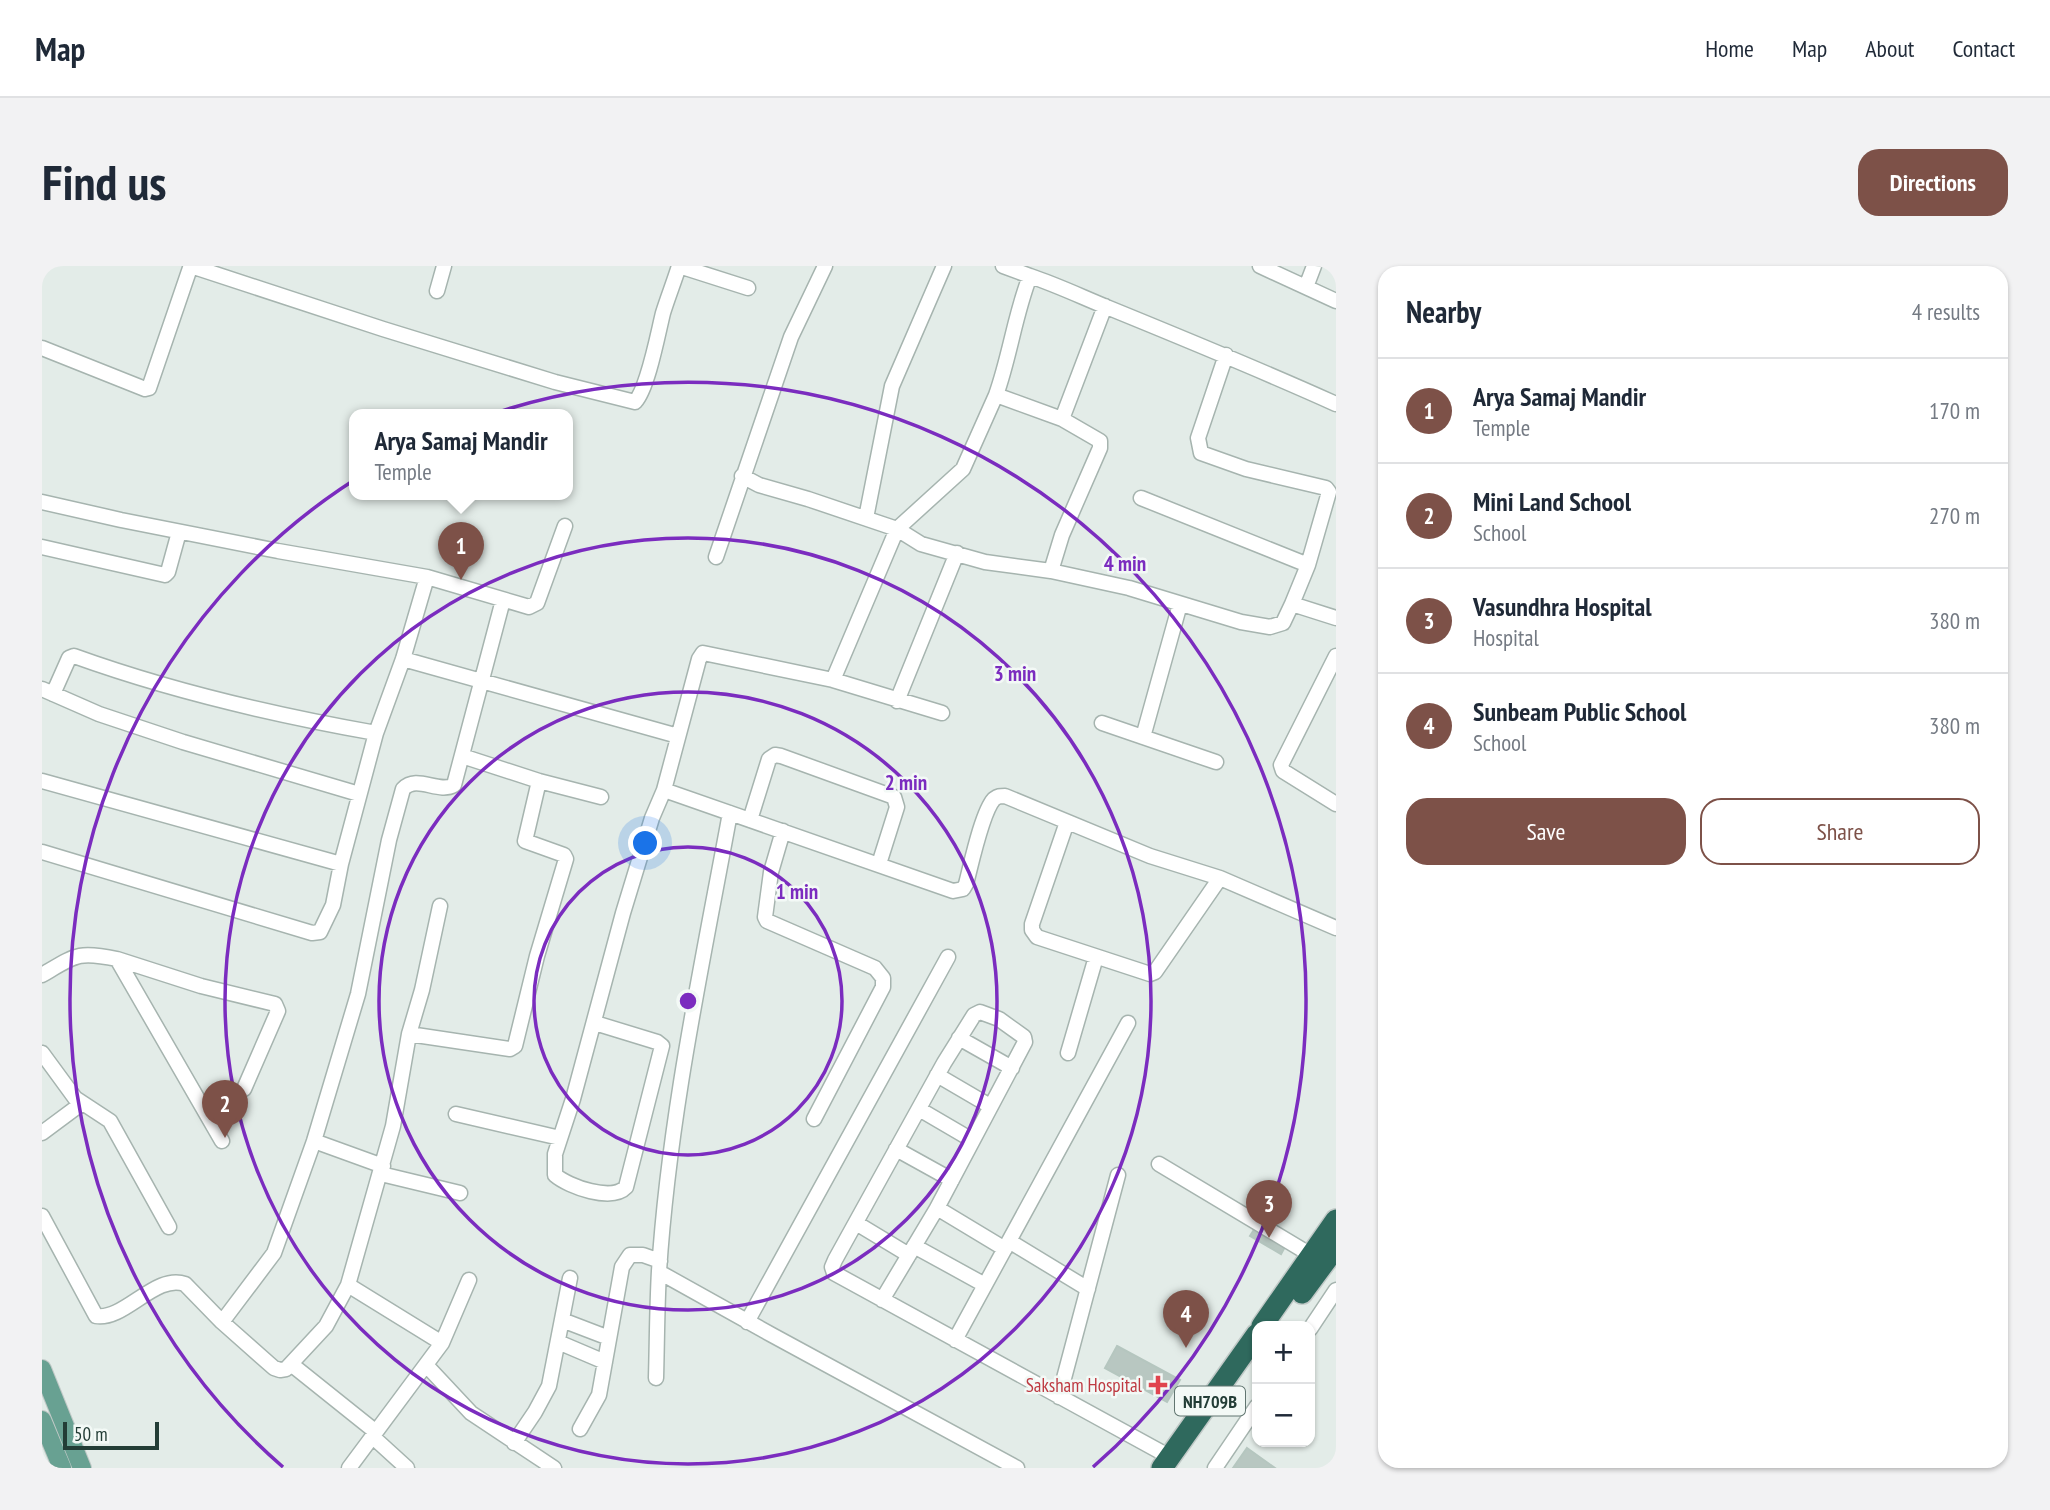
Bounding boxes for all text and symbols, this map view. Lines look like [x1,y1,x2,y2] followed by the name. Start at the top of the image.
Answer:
[35,27,85,70] text: Map
[1705,33,1754,64] text: Home
[1792,33,1827,64] text: Map
[1865,33,1914,64] text: About
[1952,33,2015,64] text: Contact
[1858,149,2008,216] button: Directions
[42,150,166,214] text: Find us
[1406,292,1481,331] text: Nearby
[1912,297,1980,326] text: 4 results
[1473,380,1646,413] text: Arya Samaj Mandir
[1424,396,1435,425] text: 1
[1929,396,1980,425] text: 170 m
[349,409,573,500] popup
[1473,413,1530,442] text: Temple
[374,424,548,457] text: Arya Samaj Mandir
[374,457,432,486] text: Temple
[1473,485,1631,518] text: Mini Land School
[1424,501,1435,530] text: 2
[1929,501,1980,530] text: 270 m
[1473,518,1526,547] text: School
[438,522,484,580] pin: 1
[1104,550,1146,577] text: 4 min
[1473,590,1652,623] text: Vasundhra Hospital
[1424,606,1435,635] text: 3
[1929,606,1980,635] text: 380 m
[1473,623,1539,652] text: Hospital
[994,660,1036,687] text: 3 min
[1473,695,1686,728] text: Sunbeam Public School
[1424,711,1435,740] text: 4
[1929,711,1980,740] text: 380 m
[1473,728,1526,757] text: School
[885,769,927,796] text: 2 min
[1406,798,1686,865] button: Save
[1700,798,1980,865] button: Share
[628,826,662,860] your location
[776,878,818,905] text: 1 min
[676,989,700,1013] centre of rings
[202,1080,248,1138] pin: 2
[1246,1180,1292,1238] pin: 3
[1163,1290,1209,1348] pin: 4
[1252,1321,1315,1447] map controls
[1252,1321,1315,1384] button: +
[1026,1373,1143,1397] place label: Saksham Hospital
[1148,1375,1168,1395] marker: Saksham Hospital
[1252,1384,1315,1447] button: −
[1175,1386,1245,1416] road number: NH709B
[63,1419,159,1451] scale bar
[74,1422,108,1446] text: 50 m

